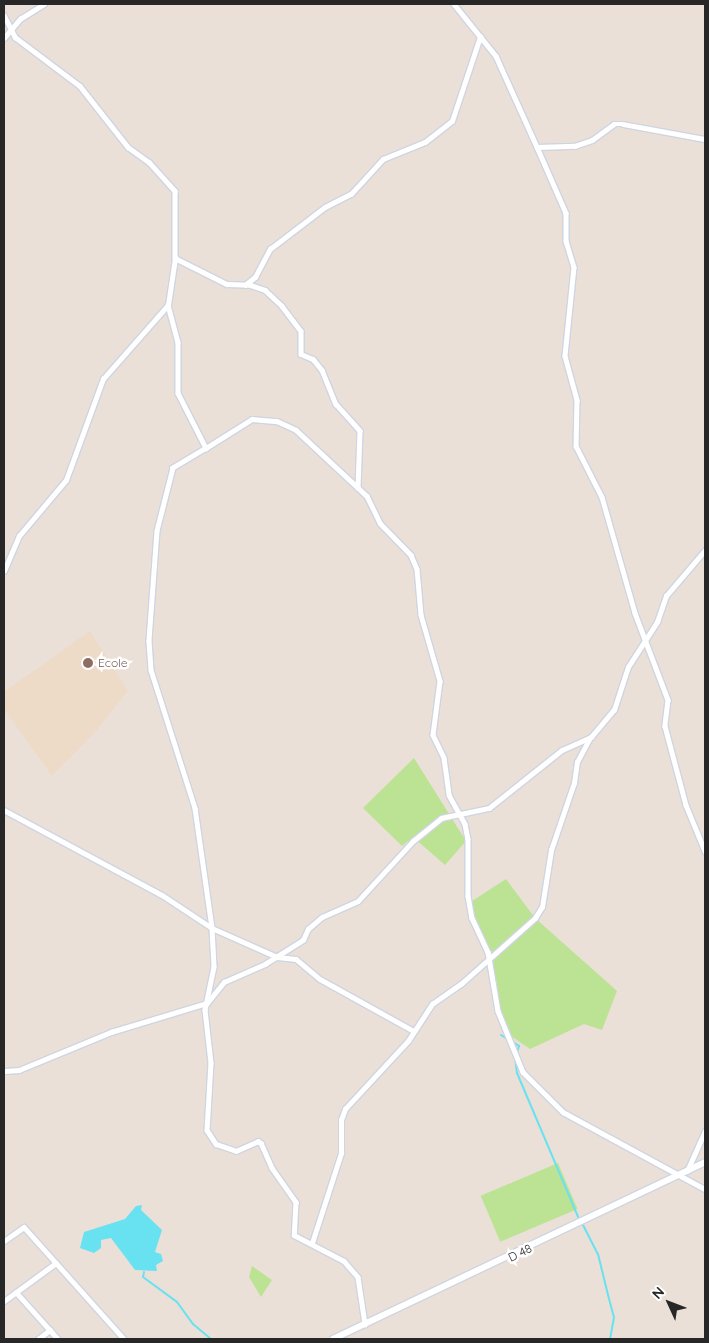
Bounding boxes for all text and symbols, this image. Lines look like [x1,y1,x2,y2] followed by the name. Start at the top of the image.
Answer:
[98,656,128,670] place label: Ecole
[82,657,94,669] marker: Ecole
[506,1241,534,1265] street label: D 48
[644,1278,694,1328] north arrow
[648,1283,668,1303] text: N

